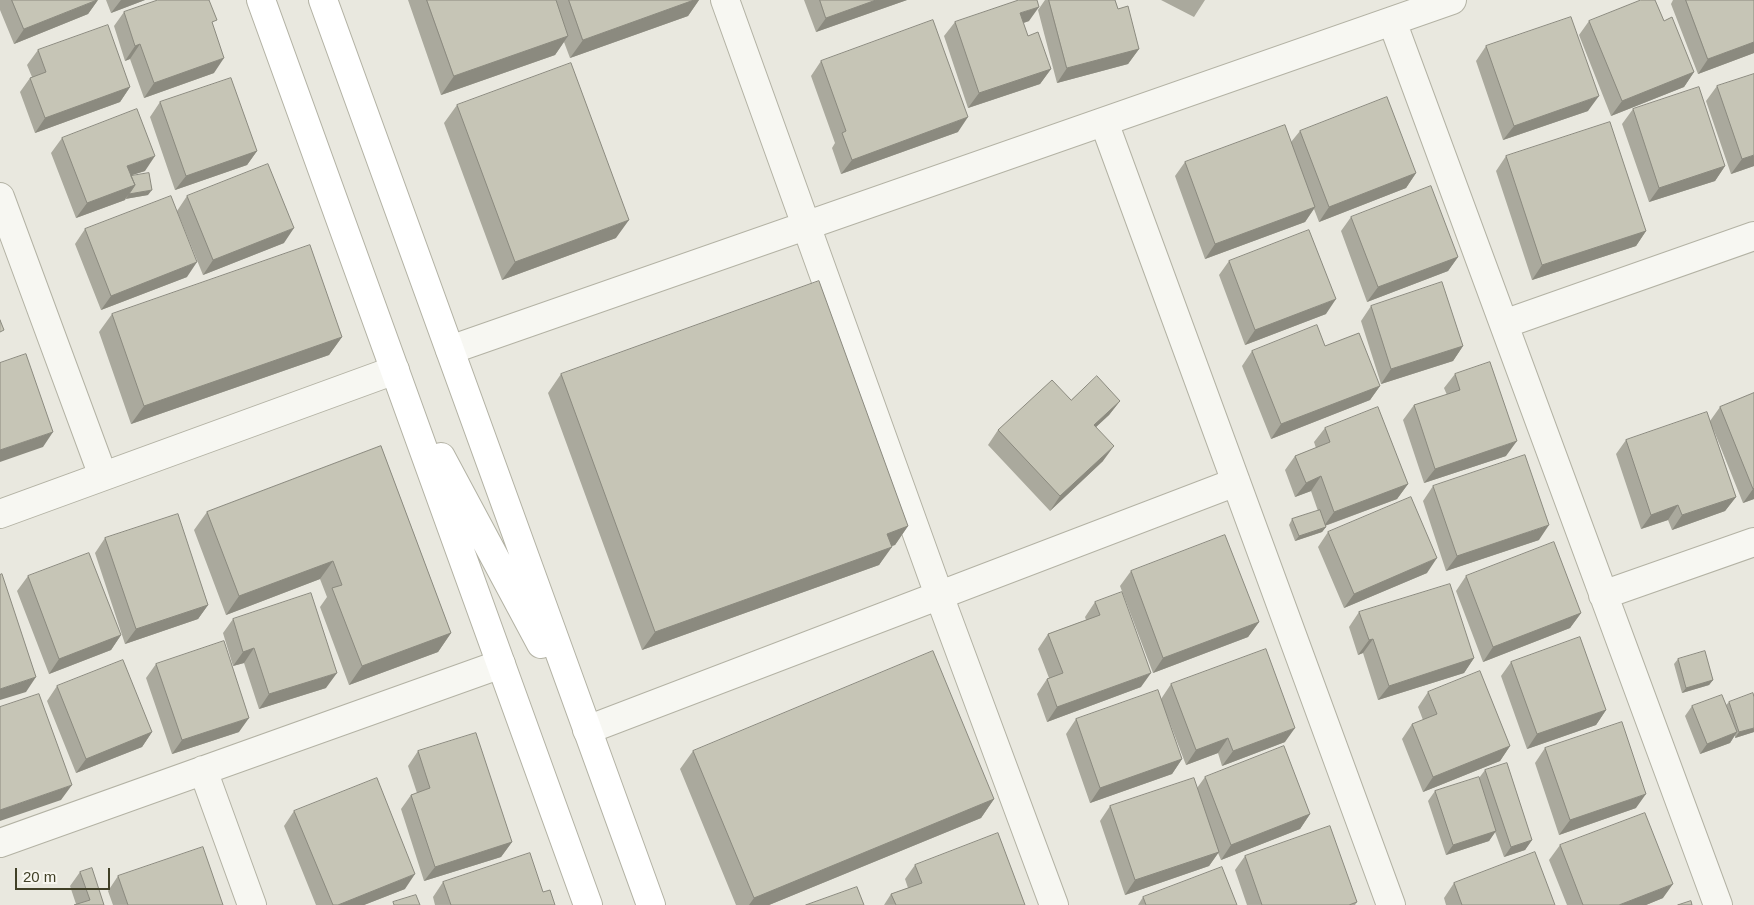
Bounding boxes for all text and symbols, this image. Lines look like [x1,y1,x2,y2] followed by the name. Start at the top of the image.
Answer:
[18,858,112,890] scale bar
[23,868,56,885] text: 20 m

